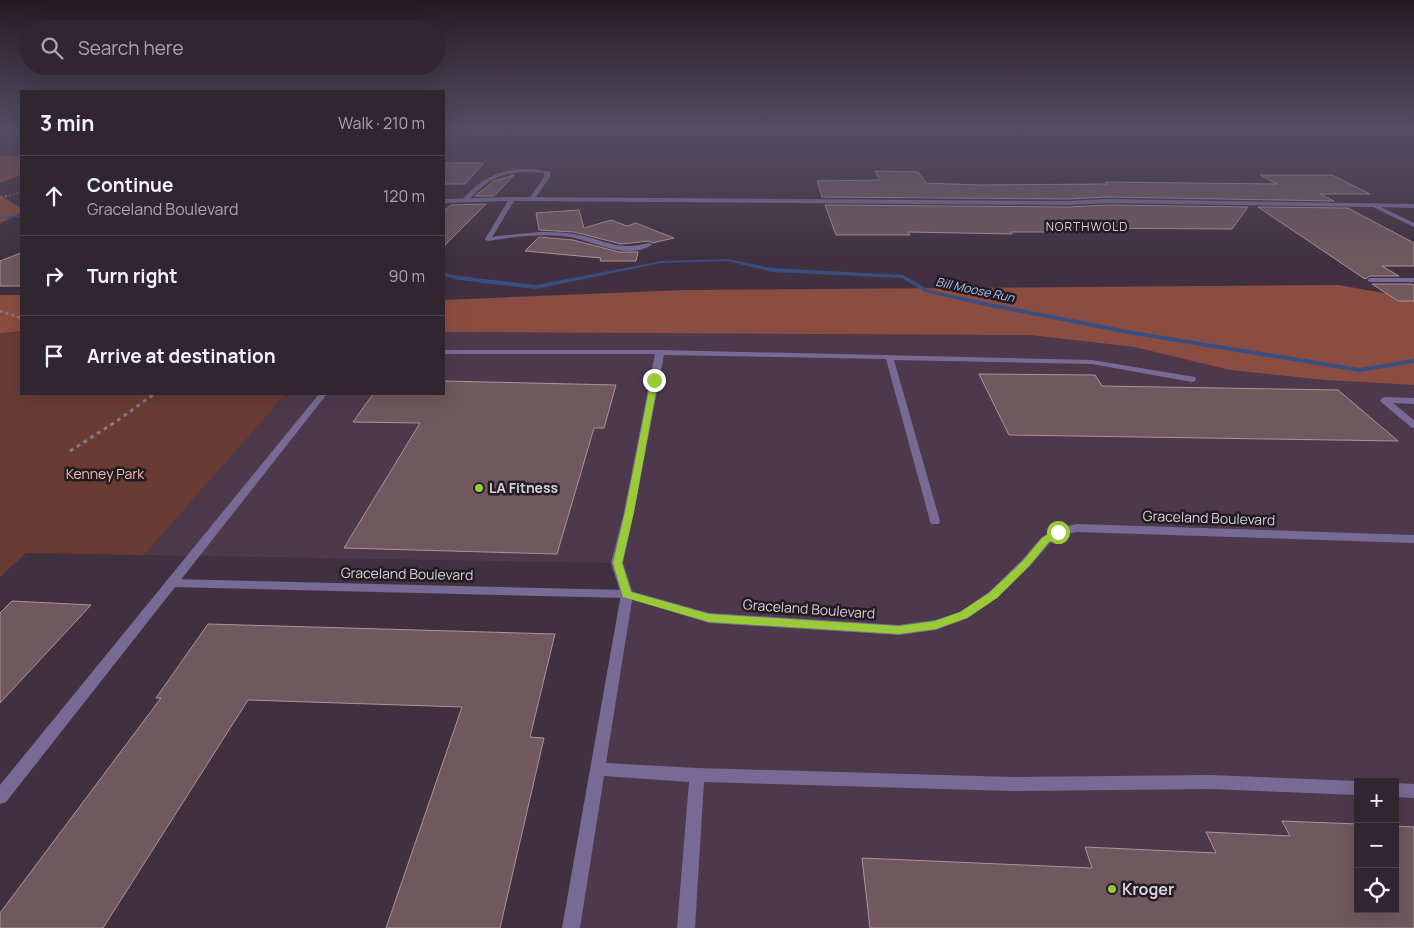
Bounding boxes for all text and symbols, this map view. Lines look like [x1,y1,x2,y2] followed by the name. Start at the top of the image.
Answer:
[20,20,445,75] search box
[38,34,66,62] icon: search
[78,35,184,61] text: Search here
[40,109,94,137] text: 3 min
[338,112,425,134] text: Walk · 210 m
[87,172,173,198] text: Continue
[40,182,68,210] icon: ahead
[383,185,425,207] text: 120 m
[87,198,239,220] text: Graceland Boulevard
[1046,218,1128,235] district label: NORTHWOLD
[40,262,68,290] icon: right
[87,263,177,289] text: Turn right
[389,265,425,287] text: 90 m
[934,273,1017,306] water label: Bill Moose Run
[40,342,68,370] icon: arrive
[87,343,276,369] text: Arrive at destination
[643,369,666,392] route end
[66,464,145,483] park label: Kenney Park
[489,478,559,497] place label: LA Fitness
[473,482,485,494] marker: LA Fitness
[1142,506,1276,529] street label: Graceland Boulevard
[1047,521,1070,544] route start
[341,563,473,584] street label: Graceland Boulevard
[742,594,876,623] street label: Graceland Boulevard
[1354,778,1399,913] map controls
[1354,778,1399,823] button: +
[1354,823,1399,868] button: −
[1354,868,1399,913] button: locate
[1122,878,1174,900] place label: Kroger
[1106,883,1118,895] marker: Kroger

